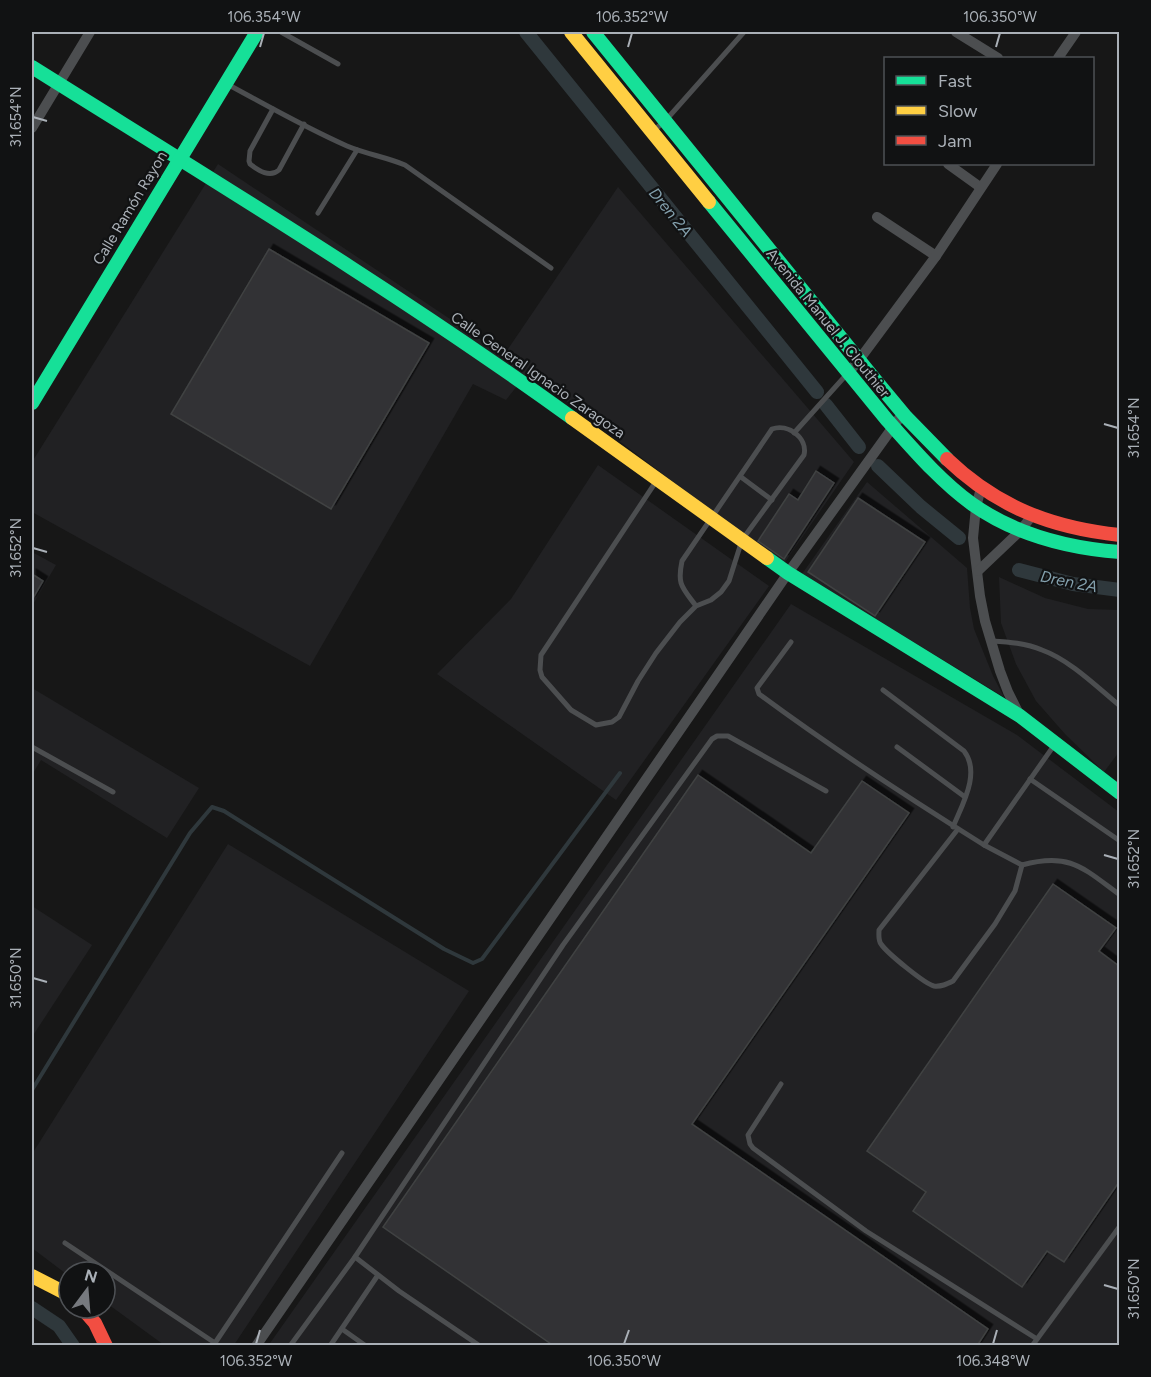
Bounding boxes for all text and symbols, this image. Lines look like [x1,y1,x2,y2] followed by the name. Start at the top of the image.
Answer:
[227,8,301,26] text: 106.354°W
[596,8,669,26] text: 106.352°W
[963,8,1037,26] text: 106.350°W
[884,57,1094,165] legend
[938,70,972,92] text: Fast
[7,86,25,148] text: 31.654°N
[938,100,977,122] text: Slow
[938,130,972,152] text: Jam
[89,148,171,268] street label: Calle Ramón Rayon
[645,184,696,241] water label: Dren 2A
[762,245,894,401] street label: Avenida Manuel J. Clouthier
[448,308,628,442] street label: Calle General Ignacio Zaragoza
[1125,397,1143,459] text: 31.654°N
[7,518,25,578] text: 31.652°N
[1039,567,1099,596] water label: Dren 2A
[1125,829,1143,889] text: 31.652°N
[7,947,25,1009] text: 31.650°N
[1125,1258,1143,1320] text: 31.650°N
[57,1260,117,1320] north arrow
[82,1265,100,1287] text: N
[220,1352,293,1370] text: 106.352°W
[587,1352,661,1370] text: 106.350°W
[956,1352,1031,1370] text: 106.348°W

